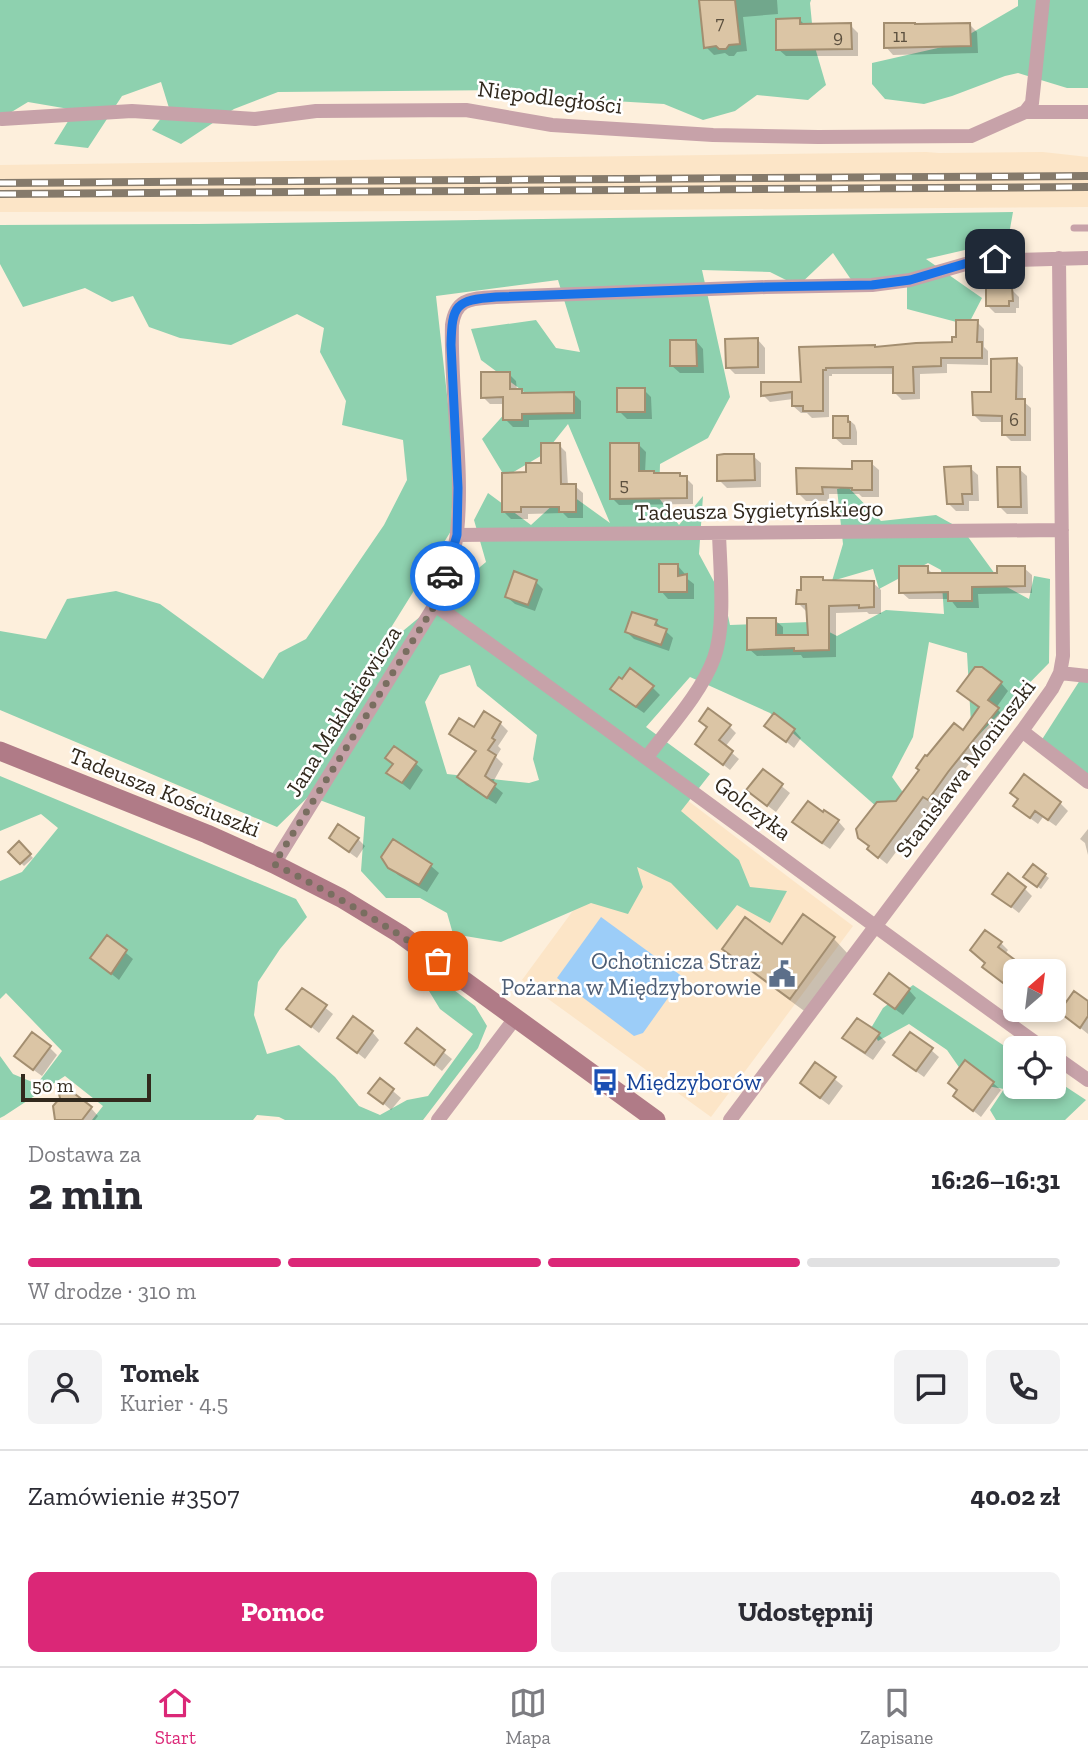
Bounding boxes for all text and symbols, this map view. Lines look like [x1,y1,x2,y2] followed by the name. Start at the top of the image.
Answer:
[716,11,725,34] house number: 7
[893,24,907,47] house number: 11
[833,25,843,48] house number: 9
[476,74,624,120] street label: Niepodległości
[965,229,1025,289] pin
[976,240,1014,278] icon: home
[1009,408,1019,431] house number: 6
[619,473,629,496] house number: 5
[634,494,884,526] street label: Tadeusza Sygietyńskiego
[410,541,480,611] courier
[426,557,464,595] icon: car
[279,620,407,802] street label: Jana Maklakiewicza
[889,673,1041,863] street label: Stanisława Moniuszki
[65,741,265,843] street label: Tadeusza Kościuszki
[709,770,797,846] street label: Golczyka
[408,931,468,991] pin
[419,942,457,980] icon: bag
[501,947,761,1001] place label: Ochotnicza Straż Pożarna w Międzyborowie
[767,959,797,989] public building icon: Ochotnicza Straż Pożarna w Międzyborowie
[1003,959,1066,1022] north arrow
[1003,959,1066,1099] map controls
[1003,1036,1066,1099] button: locate
[590,1067,620,1097] bus stop icon: Międzyborów
[626,1068,762,1096] place label: Międzyborów
[21,1071,150,1103] scale bar
[32,1074,73,1097] text: 50 m
[28,1140,141,1168] text: Dostawa za
[931,1164,1060,1196] text: 16:26–16:31
[28,1166,143,1221] text: 2 min
[28,1277,196,1305] text: W drodze · 310 m
[28,1350,102,1424] button: person
[894,1350,968,1424] button: chat
[986,1350,1060,1424] button: phone
[120,1357,199,1389] text: Tomek
[120,1389,228,1417] text: Kurier · 4.5
[28,1480,239,1512] text: Zamówienie #3507
[970,1480,1060,1512] text: 40.02 zł
[28,1572,537,1652] button: Pomoc
[551,1572,1060,1652] button: Udostępnij
[155,1684,196,1749] tab: Start
[505,1684,551,1749] tab: Mapa
[860,1684,933,1749] tab: Zapisane

